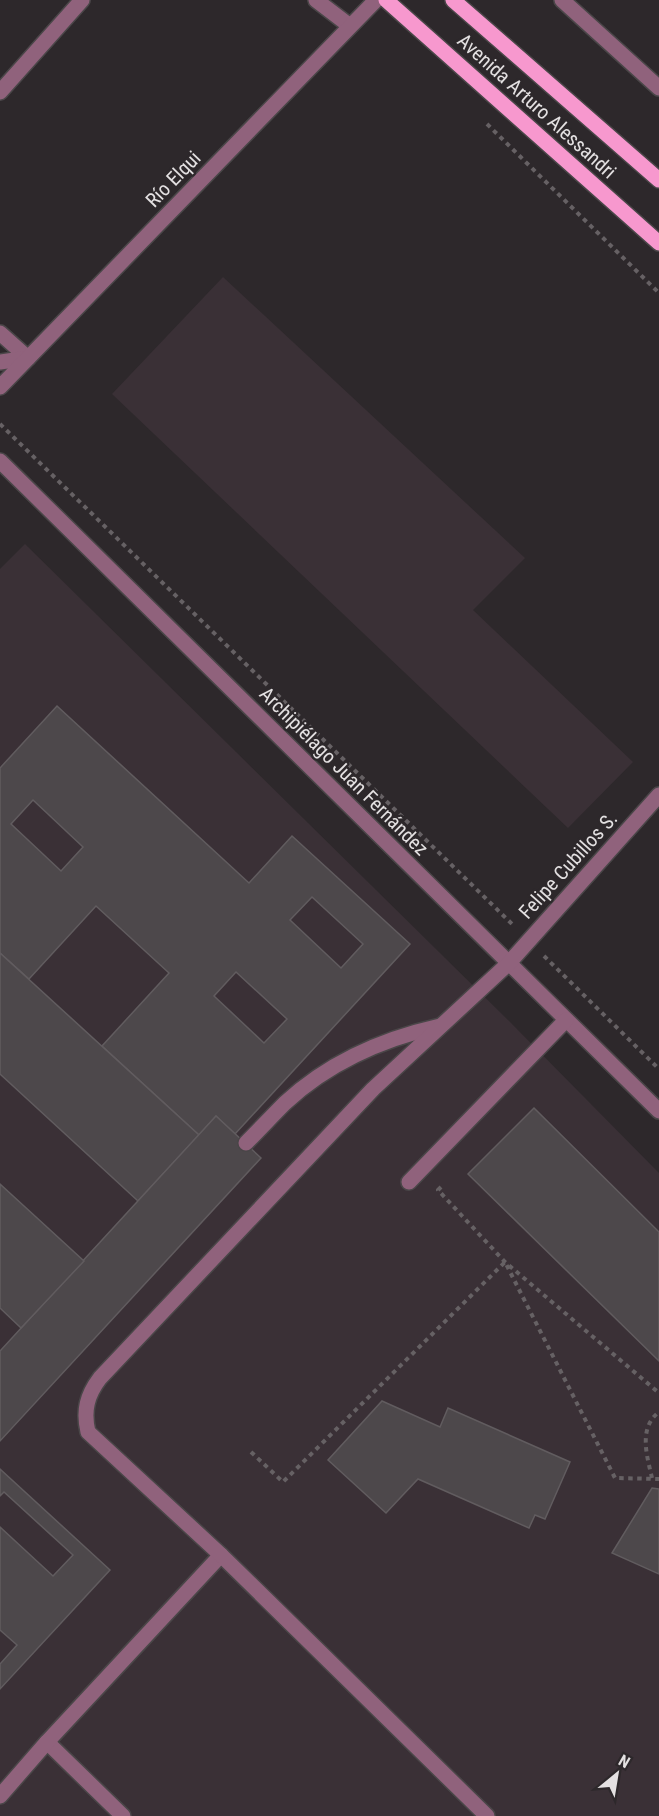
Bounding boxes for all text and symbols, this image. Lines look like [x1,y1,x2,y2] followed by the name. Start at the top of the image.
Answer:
[453,28,621,184] street label: Avenida Arturo Alessandri
[140,146,206,212] street label: Río Elqui
[255,682,433,860] street label: Archipiélago Juan Fernández
[514,806,622,924] street label: Felipe Cubillos S.
[587,1744,647,1804] north arrow
[615,1751,633,1772] text: N

